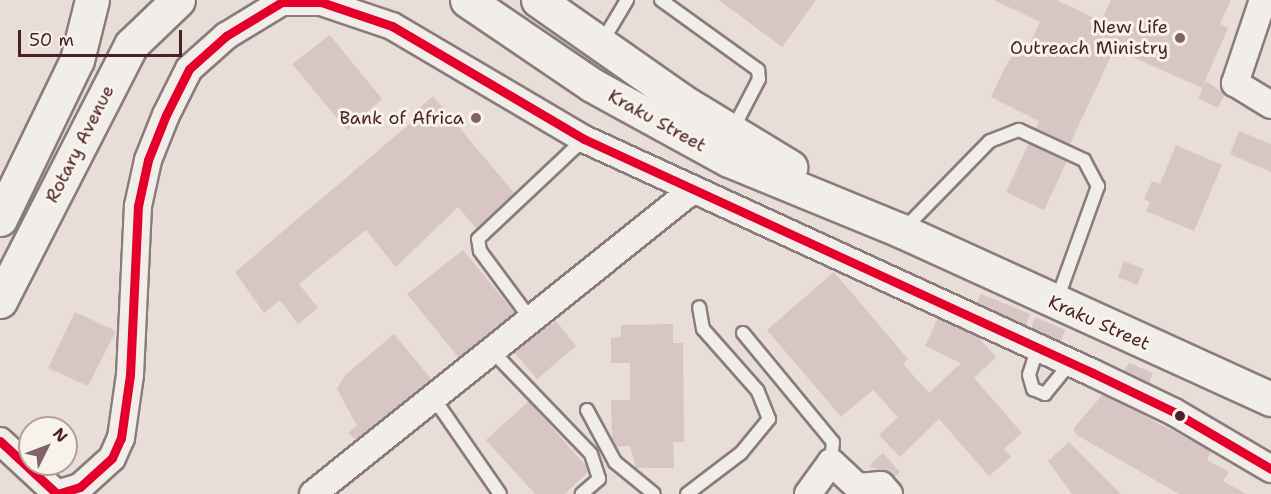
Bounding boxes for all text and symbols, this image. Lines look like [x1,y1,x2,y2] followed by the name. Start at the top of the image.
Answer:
[1010,17,1168,60] place label: New Life Outreach Ministry
[21,18,184,56] scale bar
[29,28,74,52] text: 50 m
[1173,31,1187,45] marker: New Life Outreach Ministry
[41,82,119,206] street label: Rotary Avenue
[604,85,710,157] street label: Kraku Street
[339,107,464,129] place label: Bank of Africa
[469,111,483,125] marker: Bank of Africa
[1045,291,1153,355] street label: Kraku Street
[1174,410,1186,422] unlabelled marker
[18,416,78,476] north arrow
[48,423,72,447] text: N

